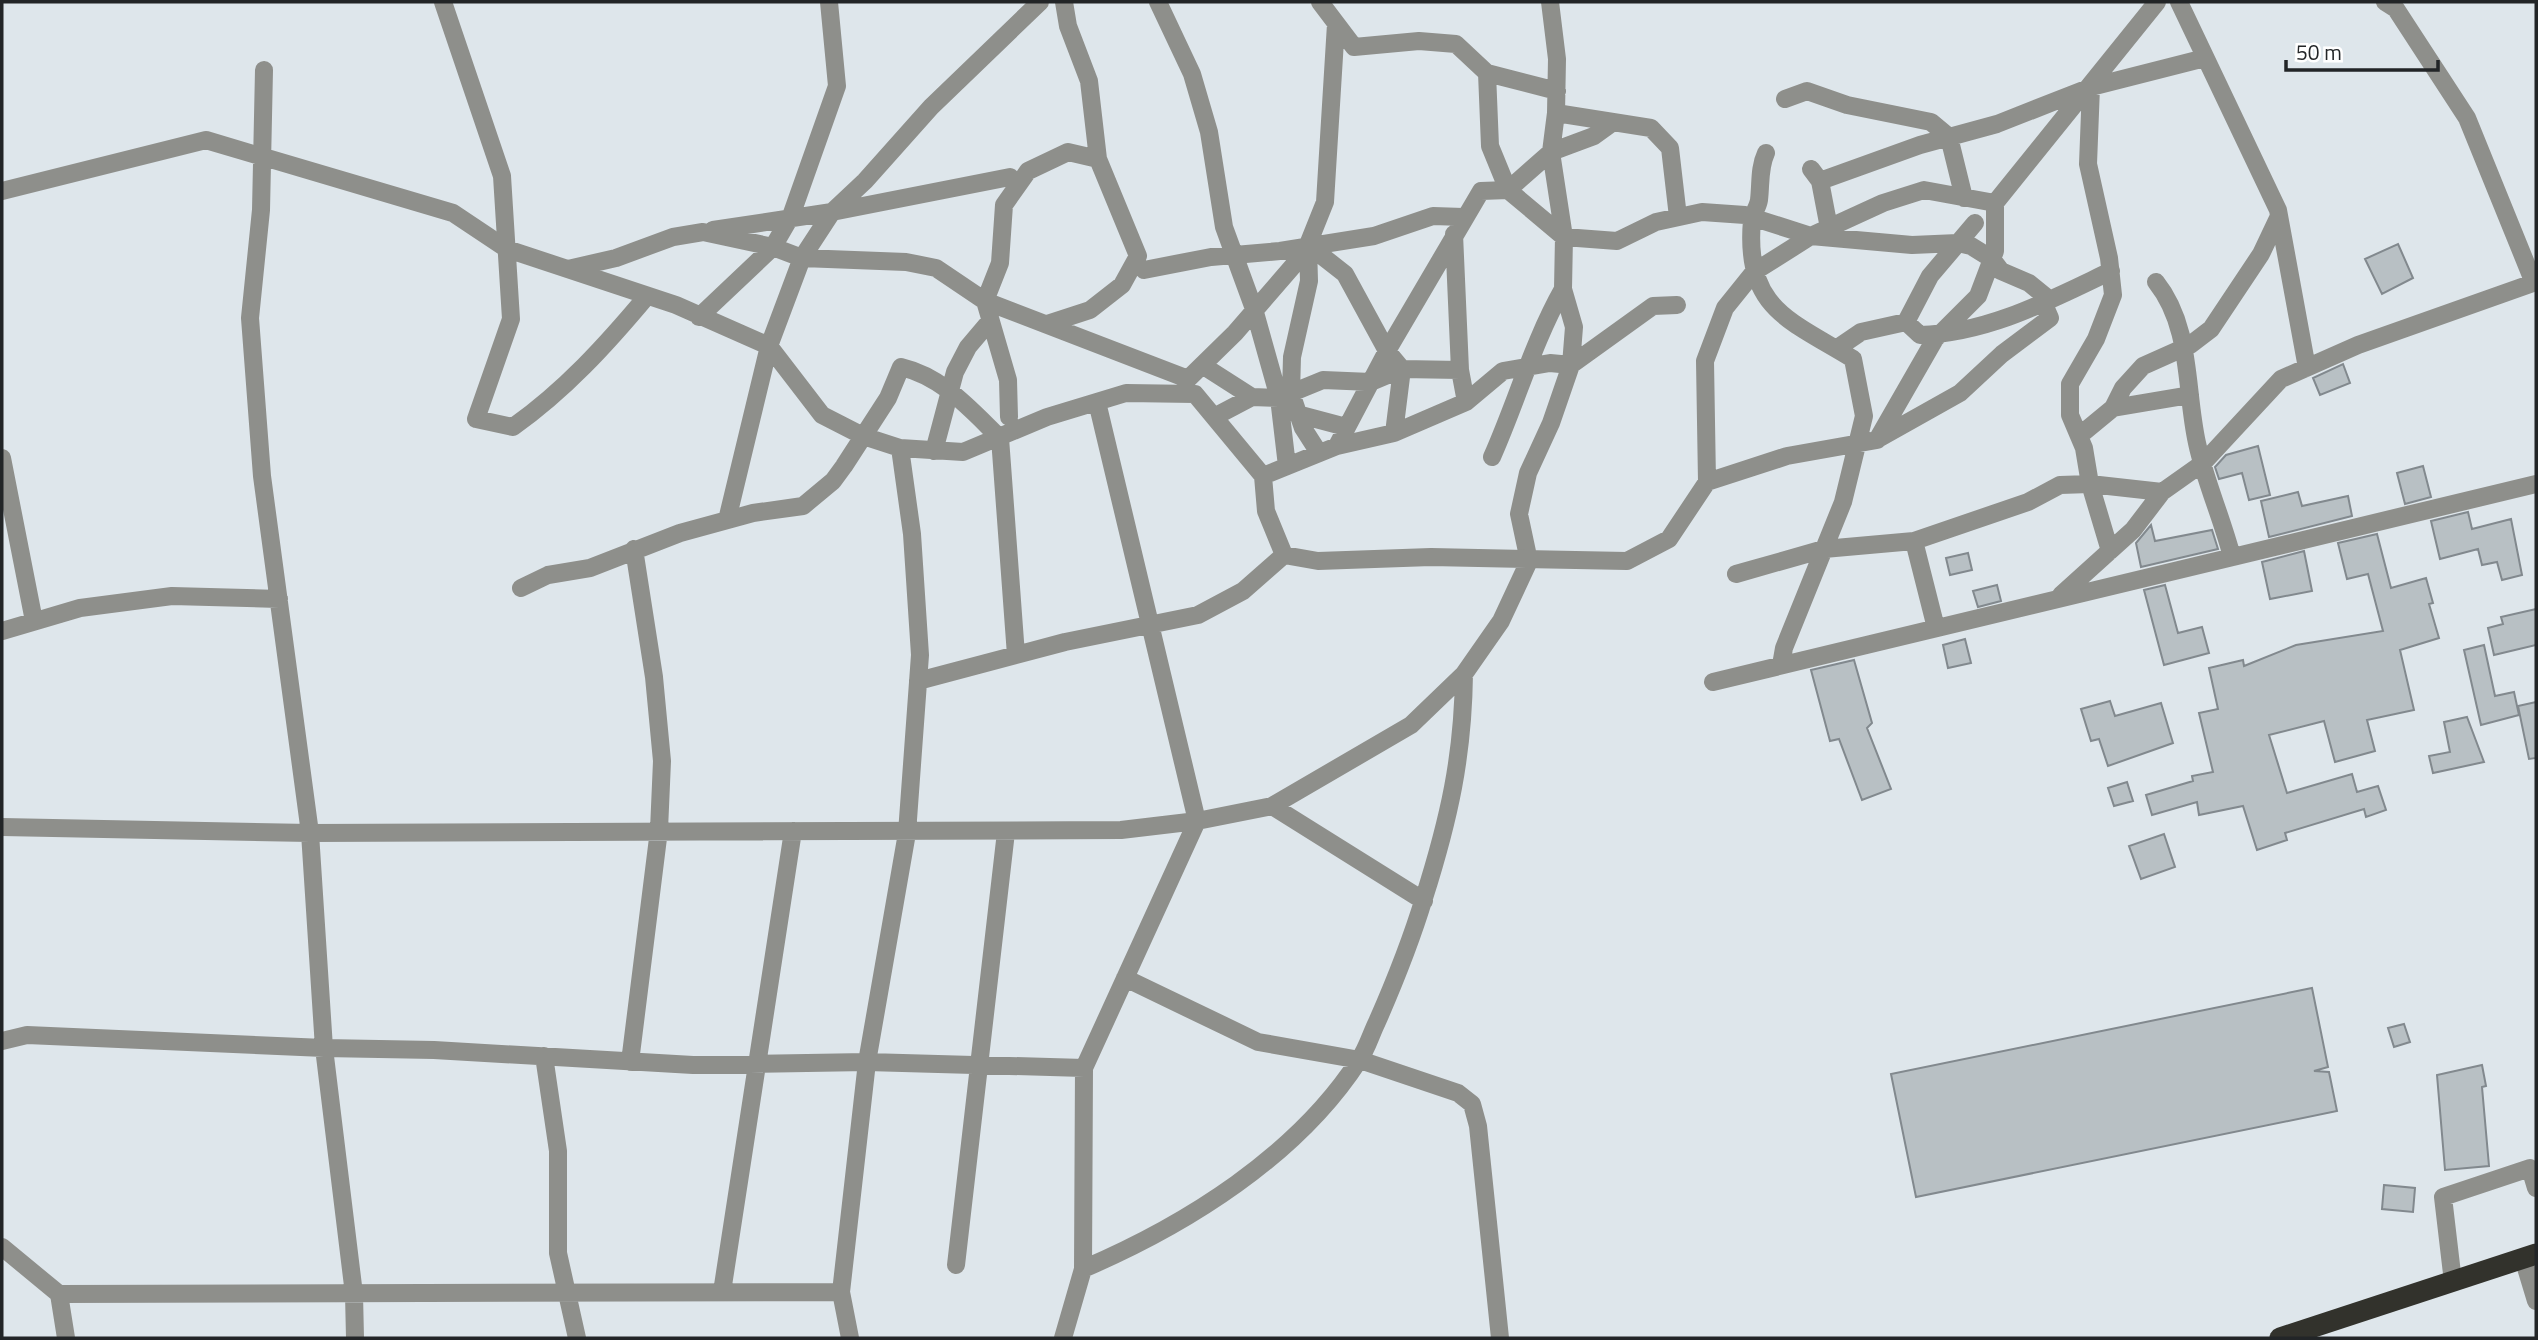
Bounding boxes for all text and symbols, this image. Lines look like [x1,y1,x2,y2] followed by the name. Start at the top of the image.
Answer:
[2286,28,2438,72] scale bar
[2296,36,2342,68] text: 50 m

